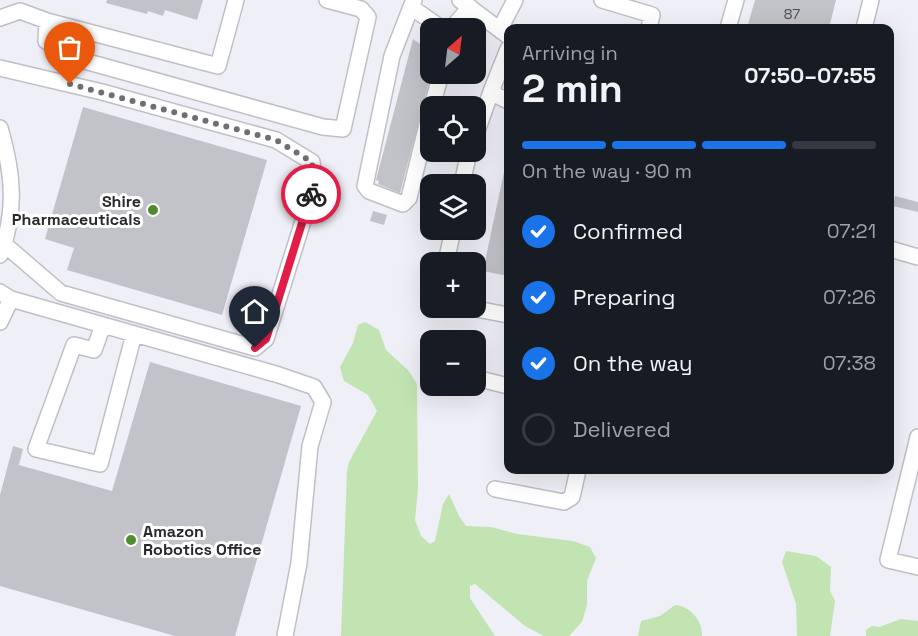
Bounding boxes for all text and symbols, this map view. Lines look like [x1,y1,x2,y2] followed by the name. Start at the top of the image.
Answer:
[784,5,800,23] house number: 87
[420,18,486,84] north arrow
[420,18,486,396] map controls
[44,22,95,84] pin
[53,31,86,64] icon: bag
[522,40,618,66] text: Arriving in
[744,61,876,89] text: 07:50–07:55
[522,64,623,113] text: 2 min
[420,96,486,162] button: locate
[522,158,692,184] text: On the way · 90 m
[281,164,341,224] courier
[420,174,486,240] button: layers
[295,178,328,211] icon: bike
[12,191,141,230] place label: Shire Pharmaceuticals
[146,203,160,217] marker: Shire Pharmaceuticals
[522,215,555,248] icon: check
[573,217,683,245] text: Confirmed
[827,218,876,244] text: 07:21
[420,252,486,318] button: +
[522,281,555,314] icon: check
[573,283,675,311] text: Preparing
[823,284,876,310] text: 07:26
[229,286,280,348] pin
[238,295,271,328] icon: home
[420,330,486,396] button: −
[522,347,555,380] icon: check
[573,349,692,377] text: On the way
[823,350,876,376] text: 07:38
[573,415,671,443] text: Delivered
[143,521,261,560] place label: Amazon Robotics Office
[124,533,138,547] marker: Amazon Robotics Office

